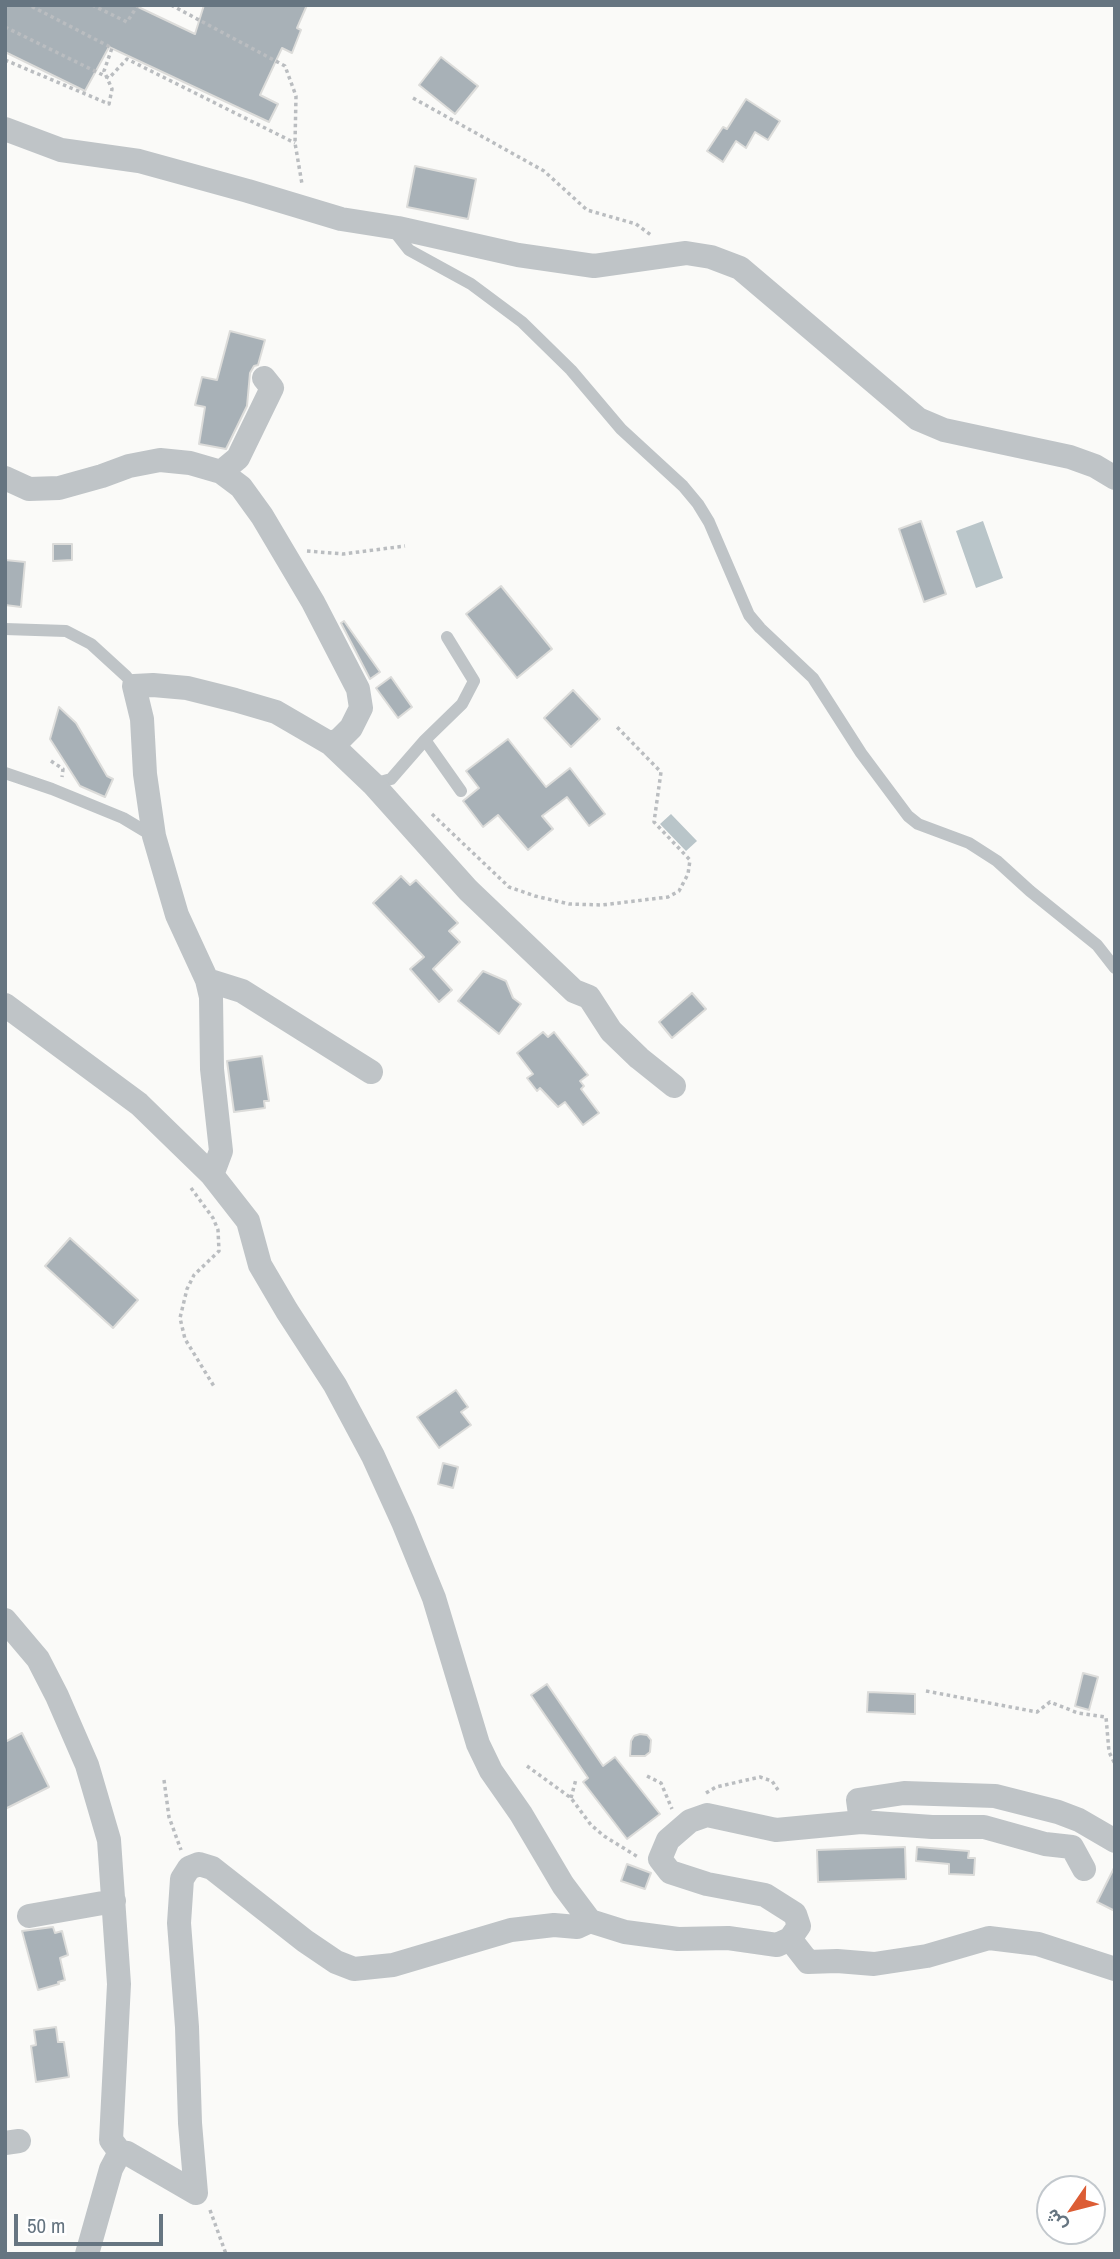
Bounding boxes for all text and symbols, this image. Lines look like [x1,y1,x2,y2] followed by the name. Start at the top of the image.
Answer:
[1036,2175,1106,2245] north arrow
[18,2200,166,2244] scale bar
[1038,2204,1073,2238] text: ش
[27,2211,65,2240] text: 50 m

